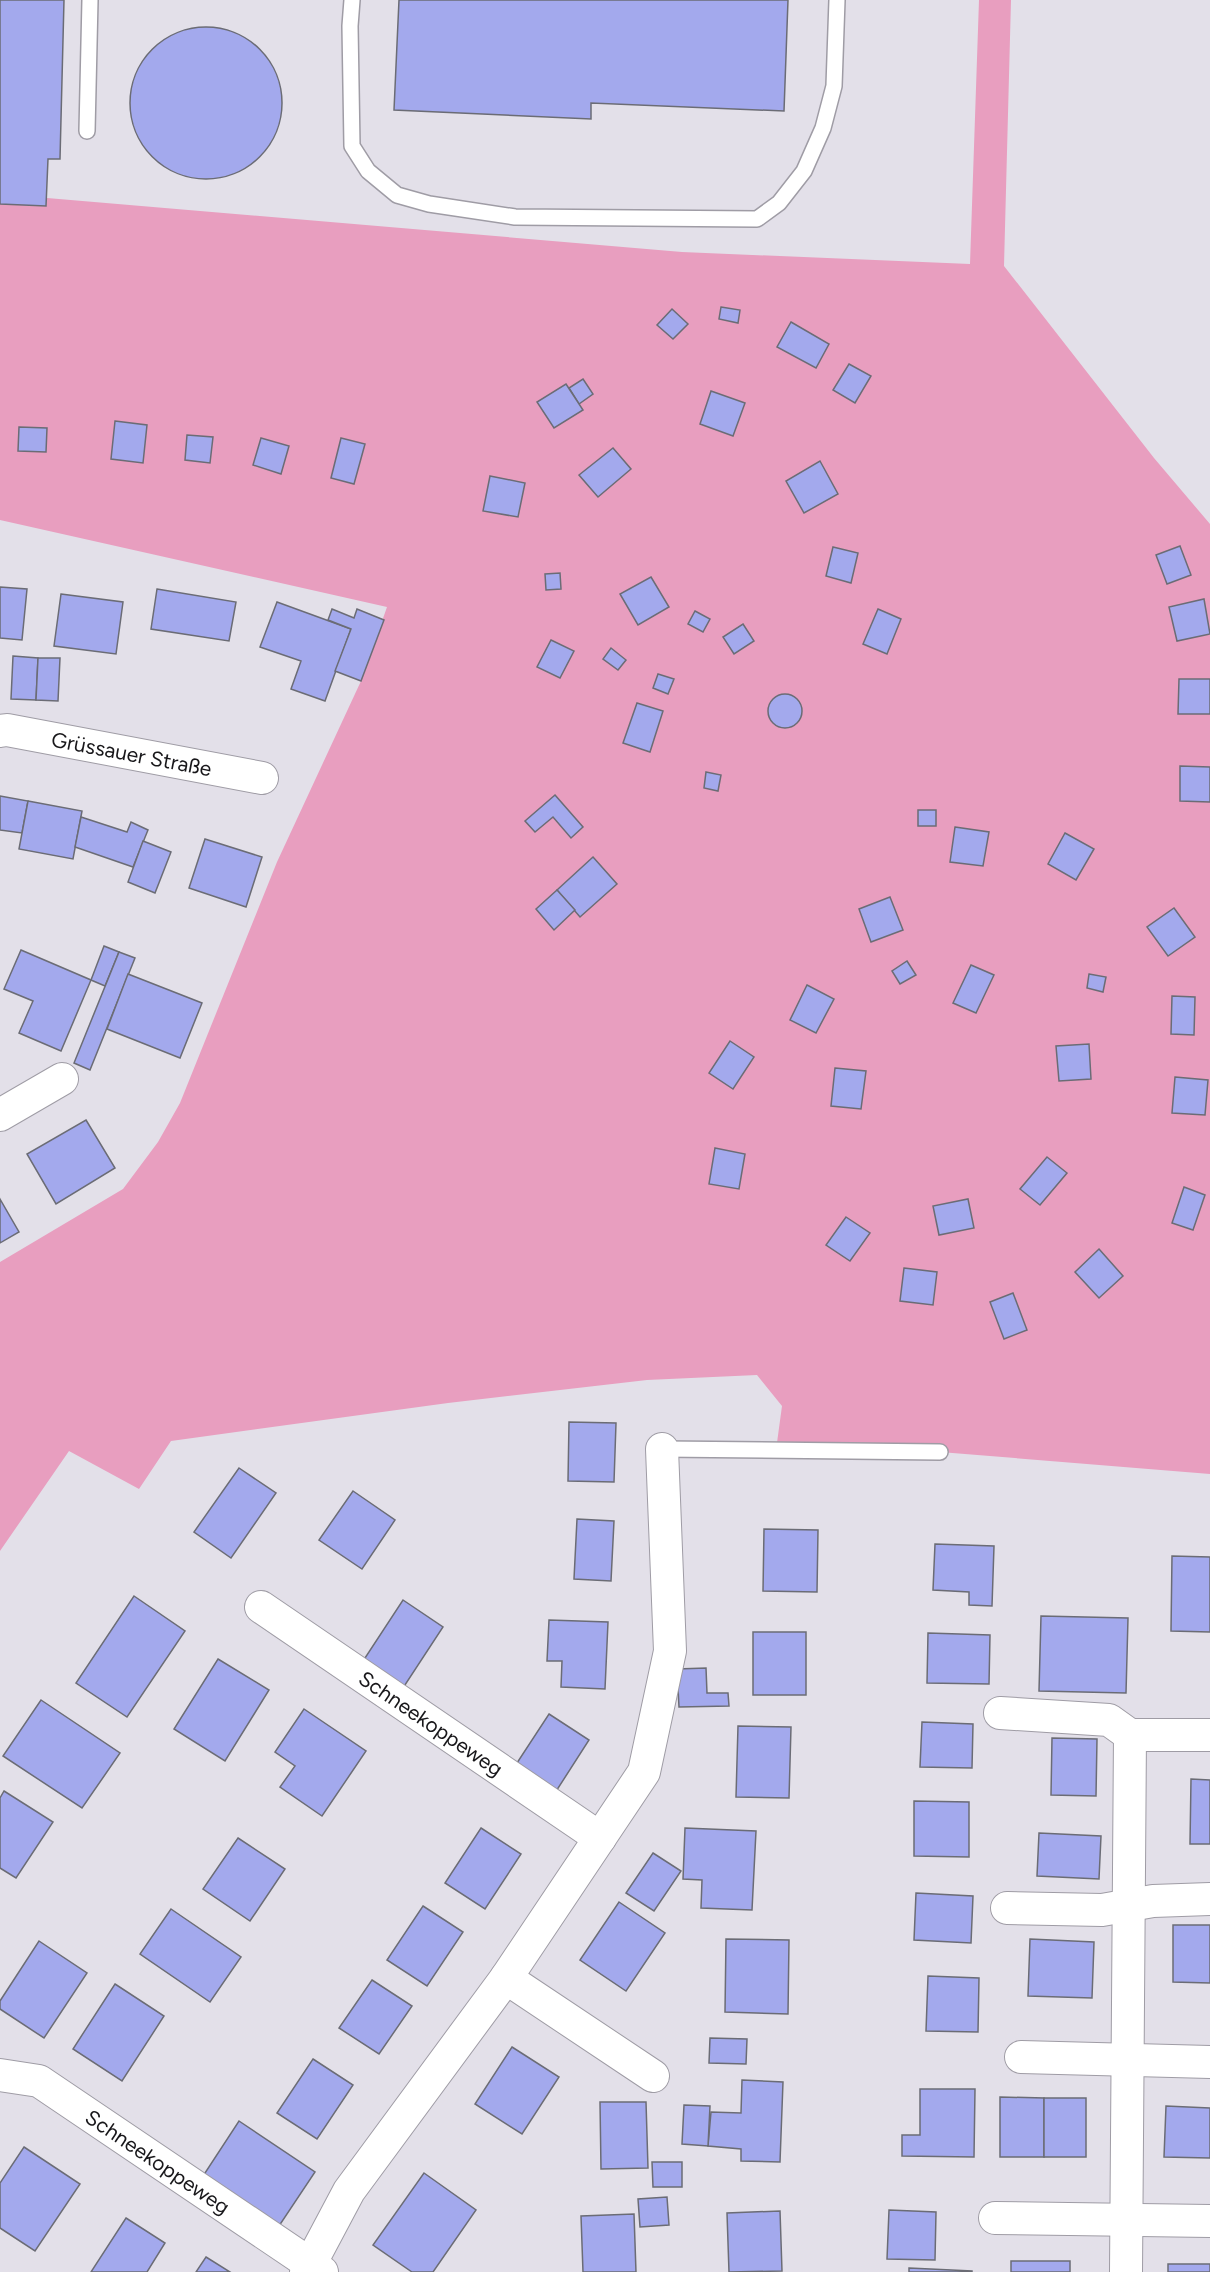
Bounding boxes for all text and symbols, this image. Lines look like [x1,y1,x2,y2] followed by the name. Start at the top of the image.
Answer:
[50,726,214,781] street label: Grüssauer Straße
[354,1665,508,1781] street label: Schneekoppeweg
[81,2104,235,2219] street label: Schneekoppeweg

